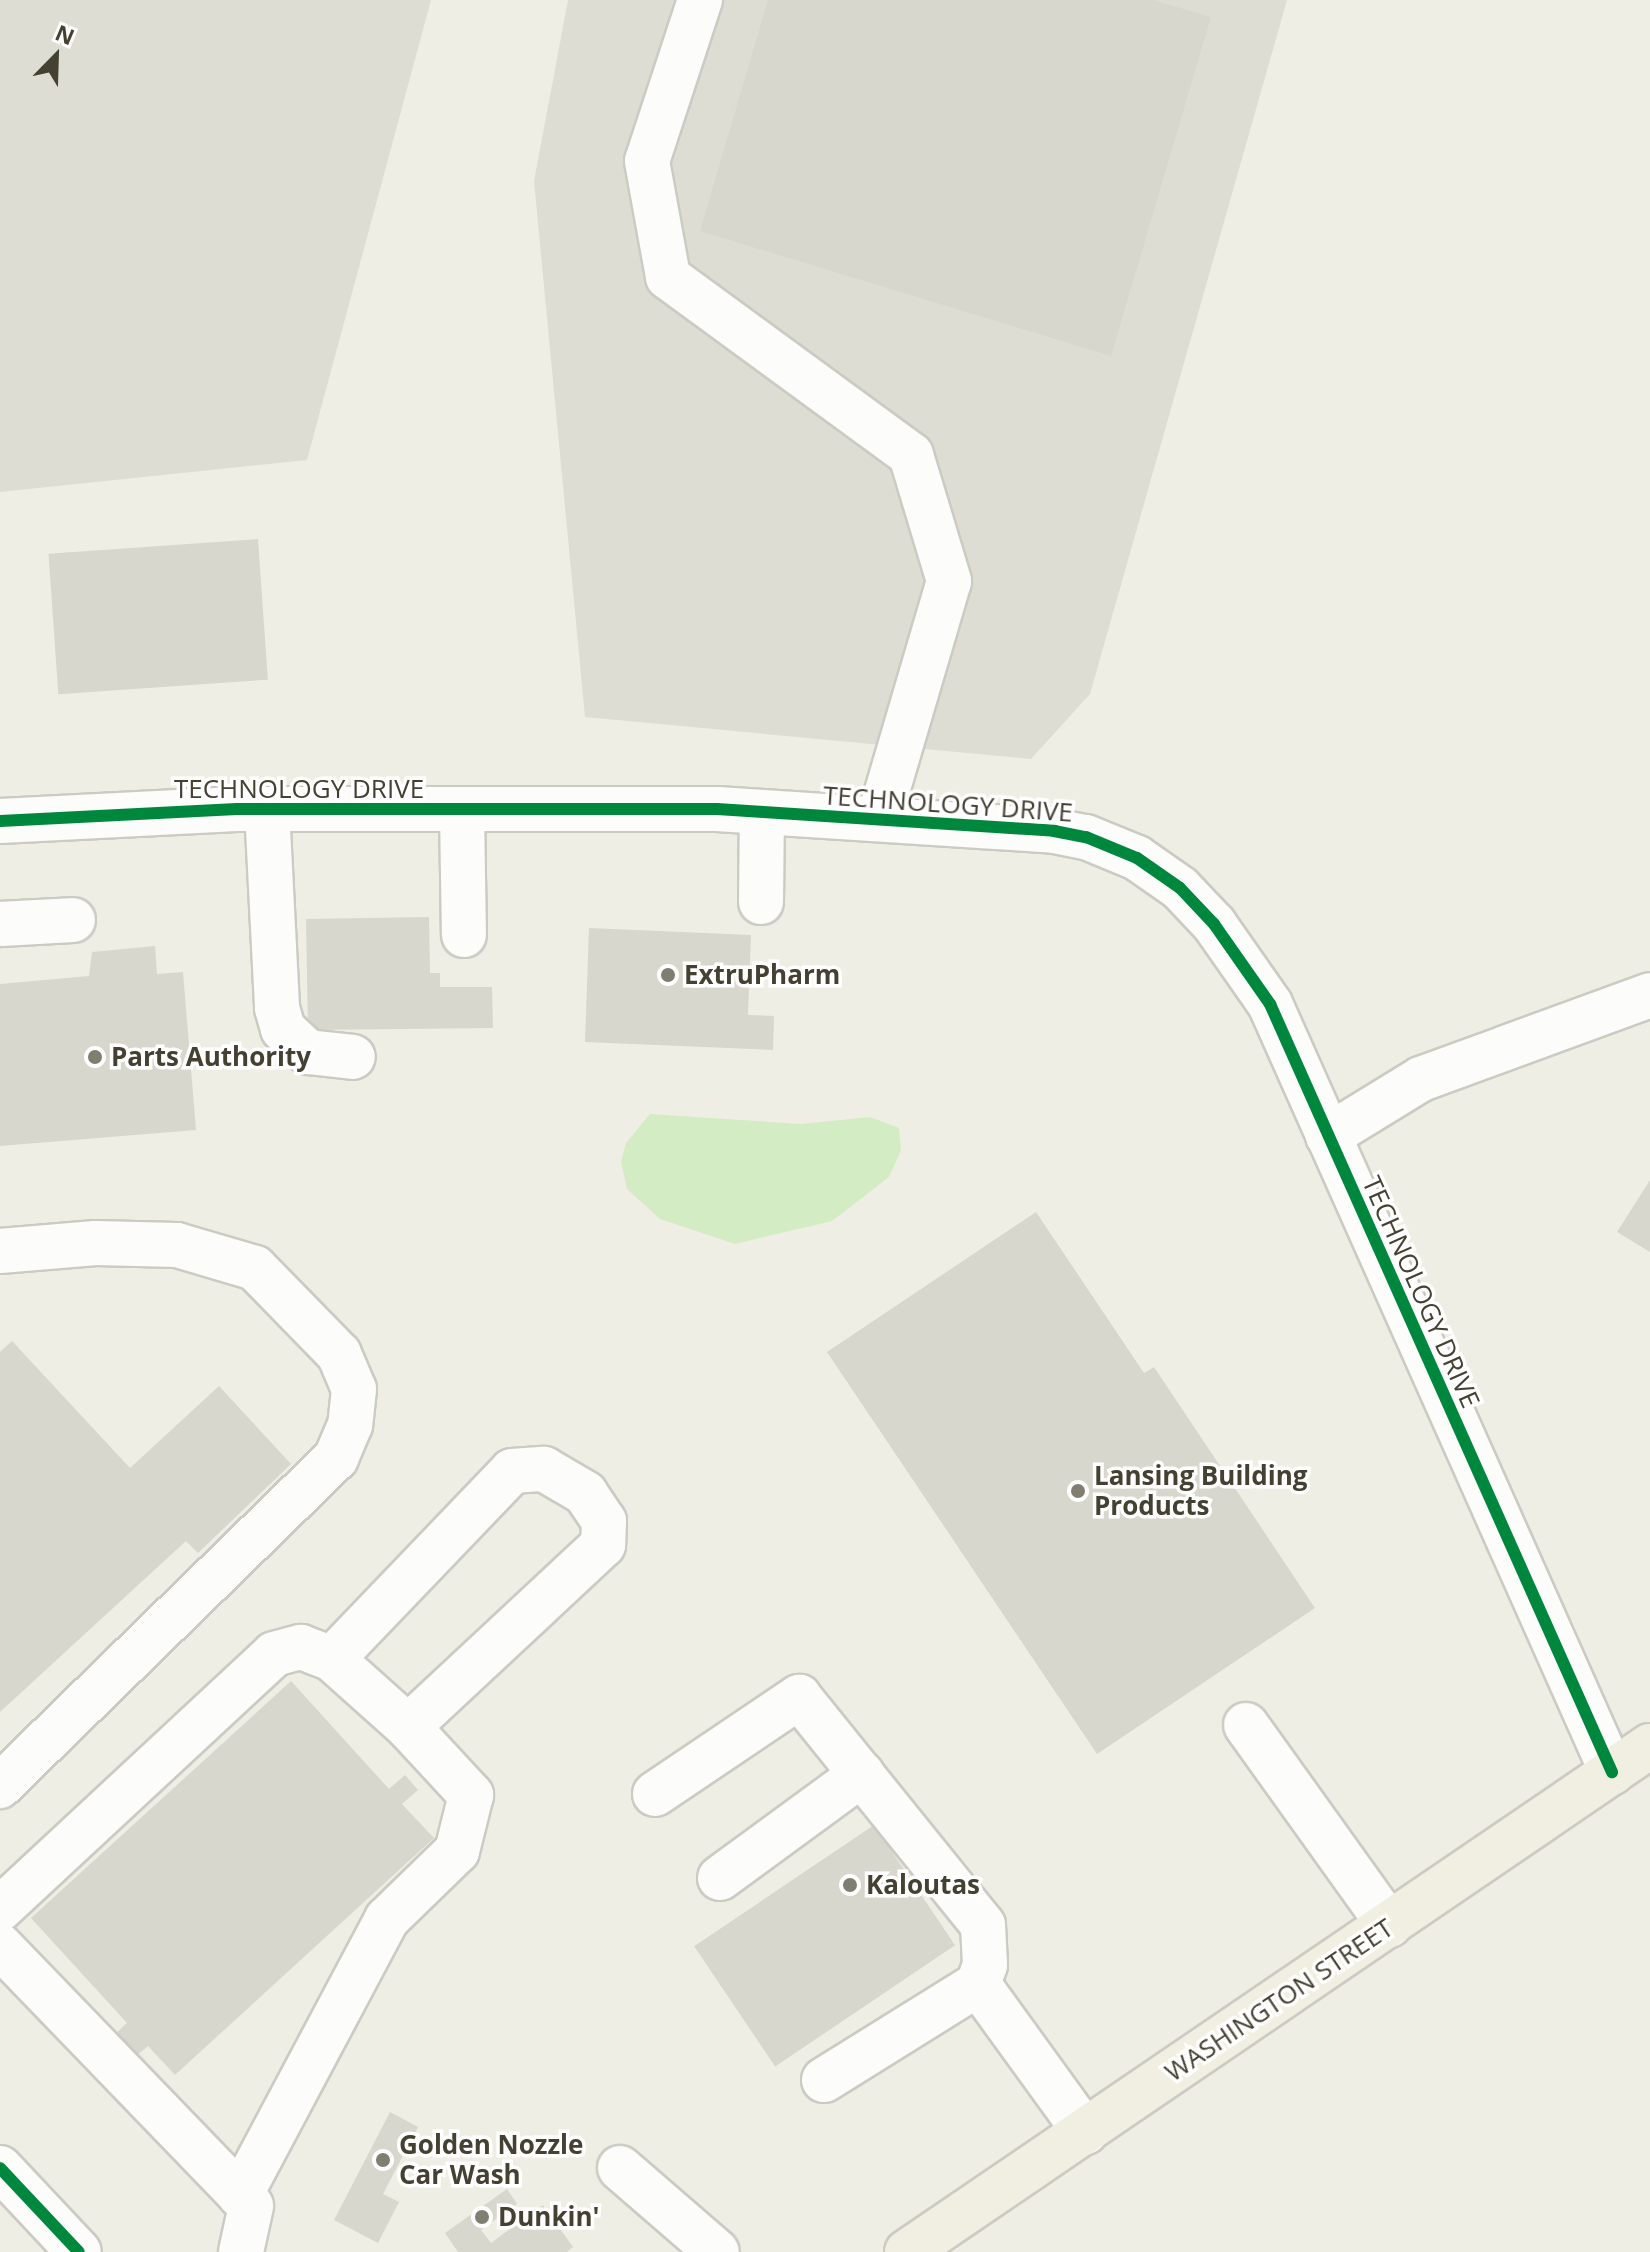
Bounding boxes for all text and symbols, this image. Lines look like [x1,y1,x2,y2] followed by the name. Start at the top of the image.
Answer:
[16,16,96,96] north arrow
[51,17,79,51] text: N
[174,773,424,805] street label: TECHNOLOGY DRIVE
[822,780,1074,828] street label: TECHNOLOGY DRIVE
[684,959,840,991] place label: ExtruPharm
[659,966,677,984] marker: ExtruPharm
[111,1041,311,1073] place label: Parts Authority
[86,1048,104,1066] marker: Parts Authority
[1356,1171,1486,1413] street label: TECHNOLOGY DRIVE
[1094,1460,1307,1522] place label: Lansing Building Products
[1069,1482,1087,1500] marker: Lansing Building Products
[866,1869,980,1901] place label: Kaloutas
[841,1876,859,1894] marker: Kaloutas
[1159,1912,1399,2088] street label: WASHINGTON STREET
[399,2129,583,2190] place label: Golden Nozzle Car Wash
[374,2151,392,2169] marker: Golden Nozzle Car Wash
[498,2201,599,2233] place label: Dunkin'
[473,2208,491,2226] marker: Dunkin'

